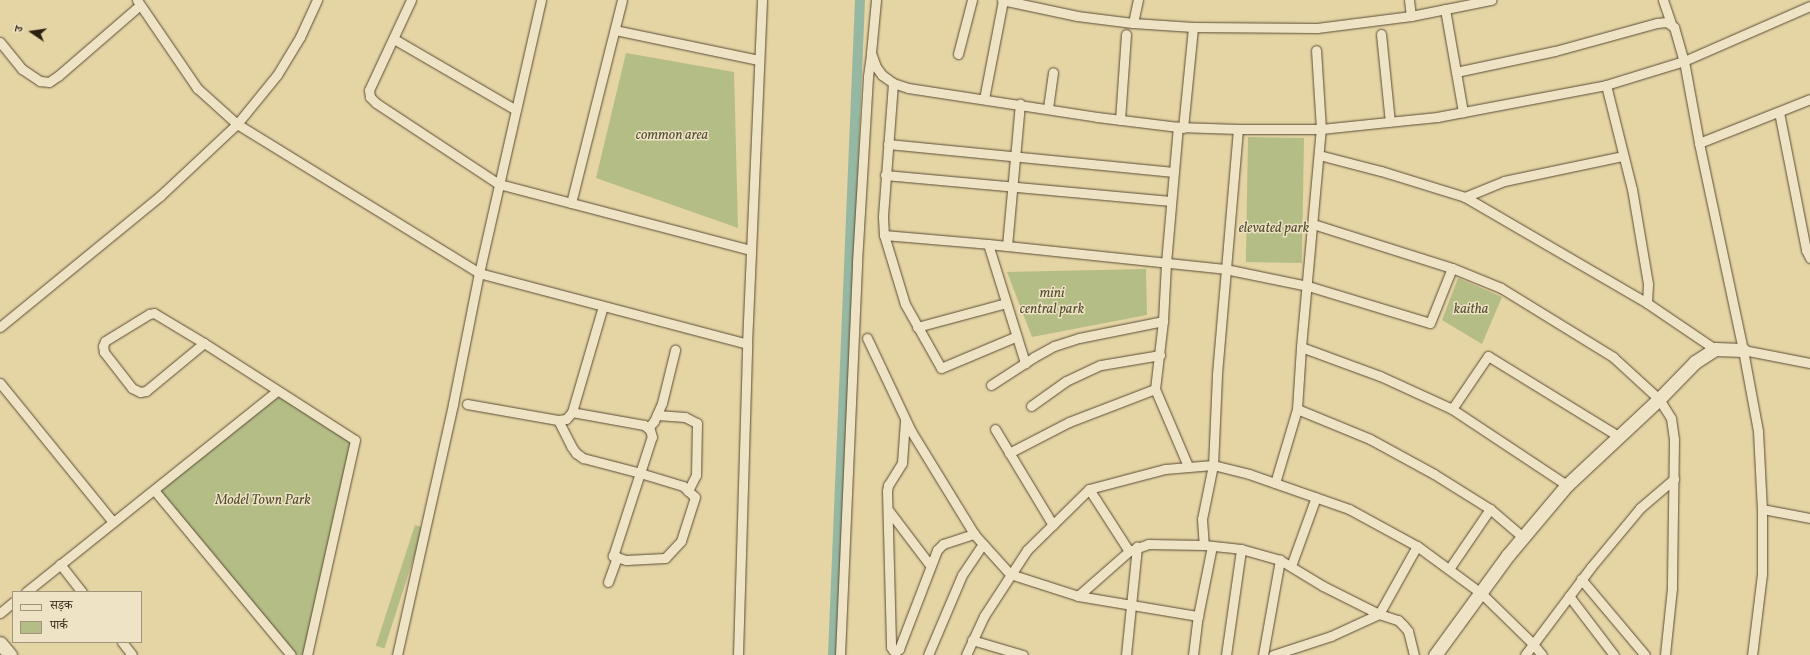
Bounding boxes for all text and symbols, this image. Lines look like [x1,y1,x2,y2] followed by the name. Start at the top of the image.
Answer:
[12,12,52,52] north arrow
[12,25,28,34] text: उ
[636,128,708,144] park label: common area
[1239,221,1309,237] park label: elevated park
[1020,286,1084,318] park label: mini central park
[1454,302,1488,318] park label: kaitha
[215,493,311,509] park label: Model Town Park
[12,591,142,643] legend
[50,598,73,614] text: सड़क
[50,618,68,634] text: पार्क

